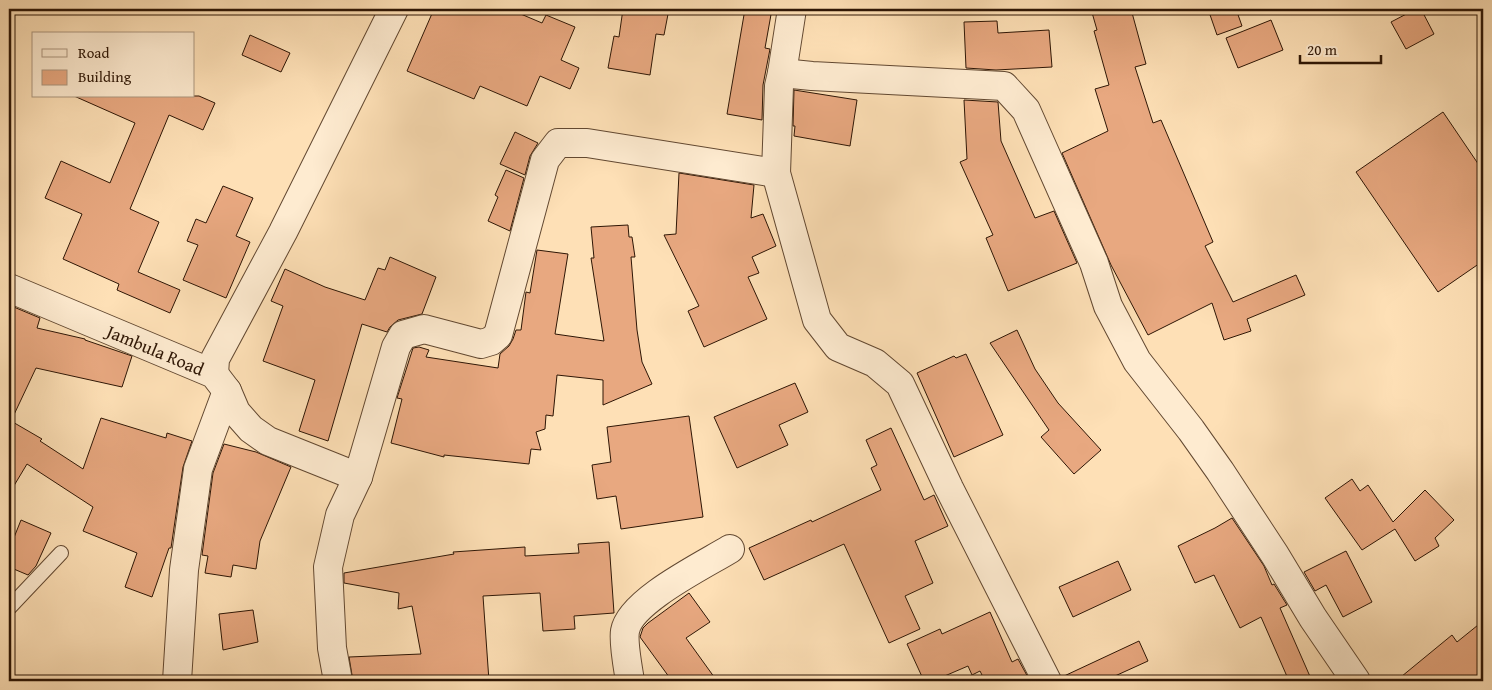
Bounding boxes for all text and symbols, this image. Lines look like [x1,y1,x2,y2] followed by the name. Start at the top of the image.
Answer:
[32,32,195,98] legend
[1300,32,1381,64] scale bar
[1307,39,1338,60] text: 20 m
[78,42,109,63] text: Road
[78,66,132,87] text: Building
[101,316,209,382] street label: Jambula Road

